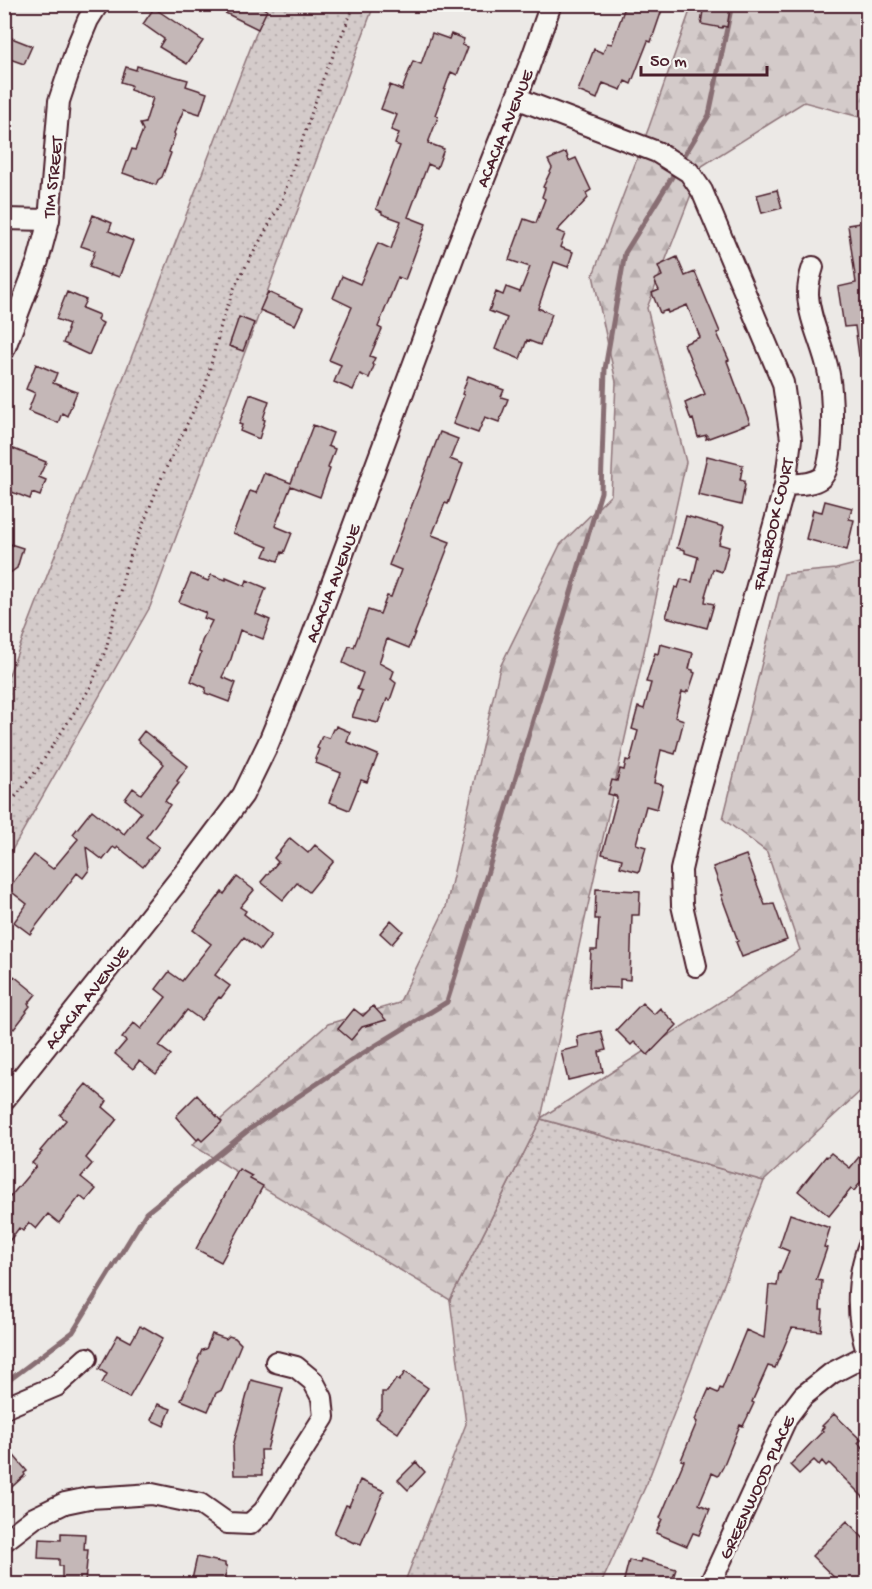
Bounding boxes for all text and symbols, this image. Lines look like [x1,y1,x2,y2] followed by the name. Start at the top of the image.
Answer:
[641,39,767,77] scale bar
[650,52,687,73] text: 50 m
[473,66,540,191] street label: ACACIA AVENUE
[40,134,69,220] street label: TIM STREET
[749,455,800,594] street label: FALLBROOK COURT
[302,521,367,646] street label: ACACIA AVENUE
[41,942,135,1054] street label: ACACIA AVENUE
[716,1412,801,1563] street label: GREENWOOD PLACE

